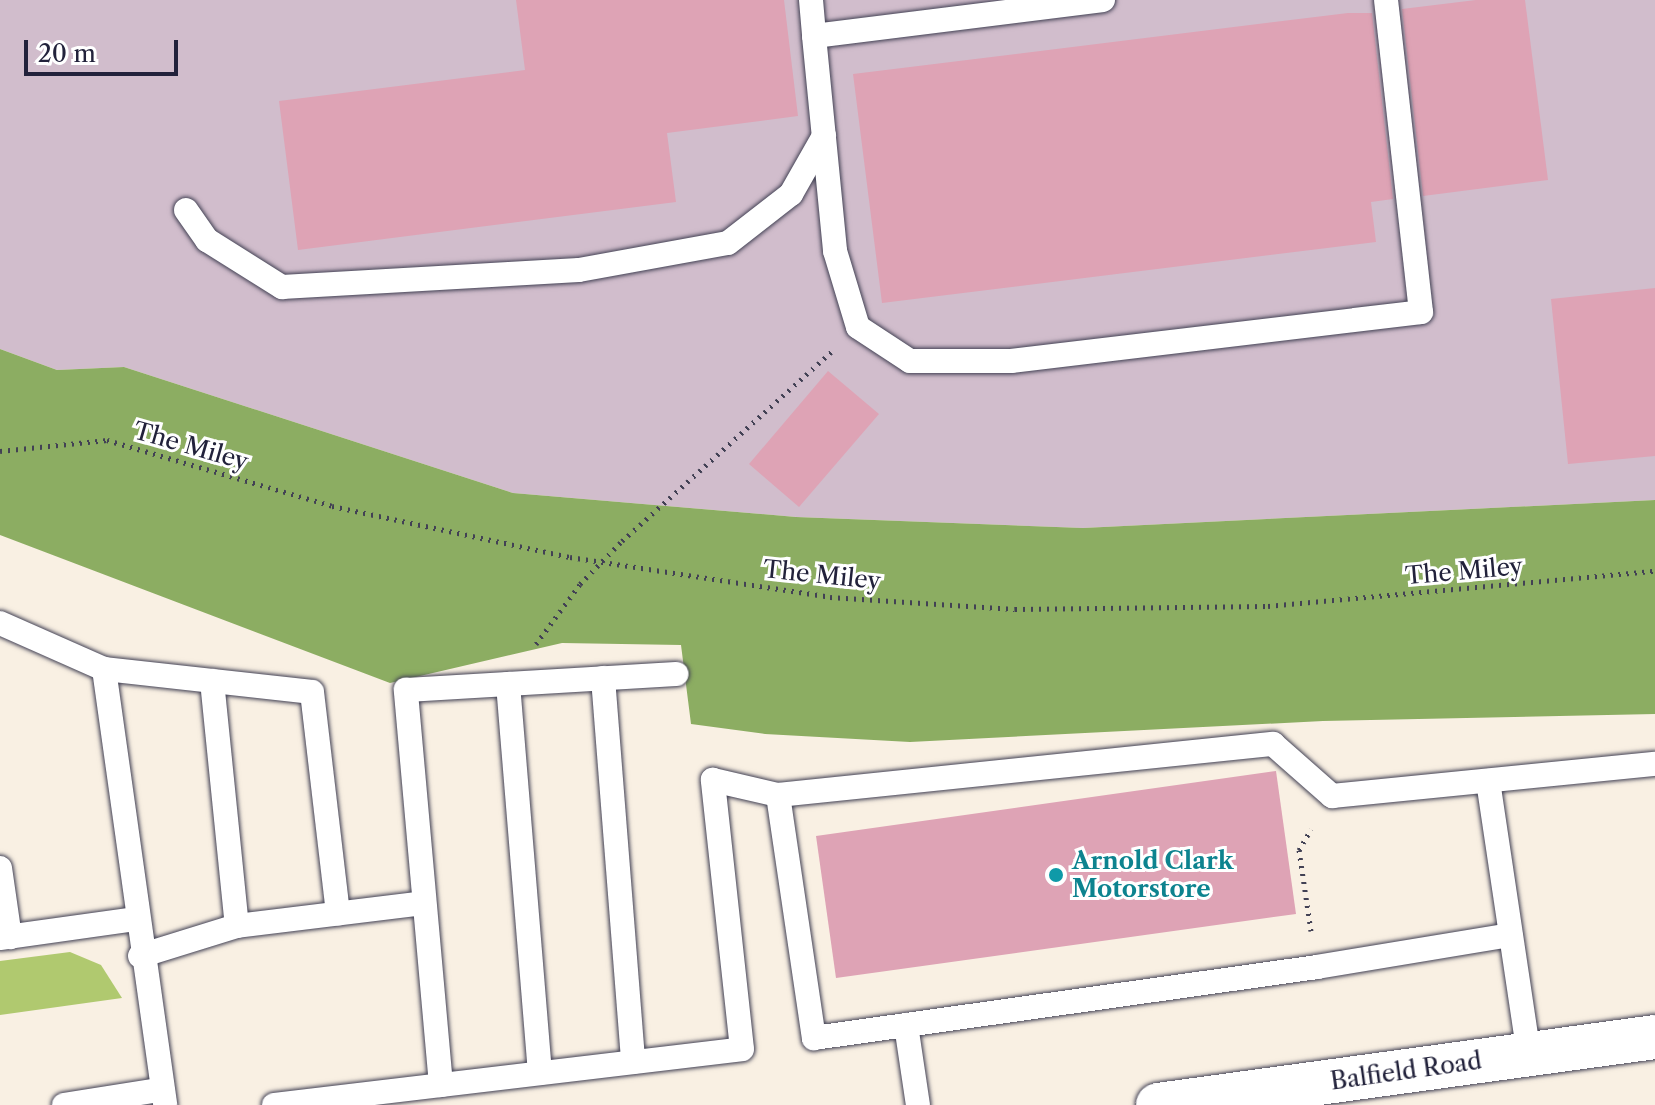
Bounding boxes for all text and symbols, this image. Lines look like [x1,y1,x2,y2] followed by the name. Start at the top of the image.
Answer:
[28,24,182,74] scale bar
[38,39,96,68] text: 20 m
[130,416,252,476] street label: The Miley
[1404,552,1524,590] street label: The Miley
[762,555,882,595] street label: The Miley
[1072,847,1234,903] place label: Arnold Clark Motorstore
[1047,866,1065,884] marker: Arnold Clark Motorstore
[1328,1046,1484,1096] street label: Balfield Road

